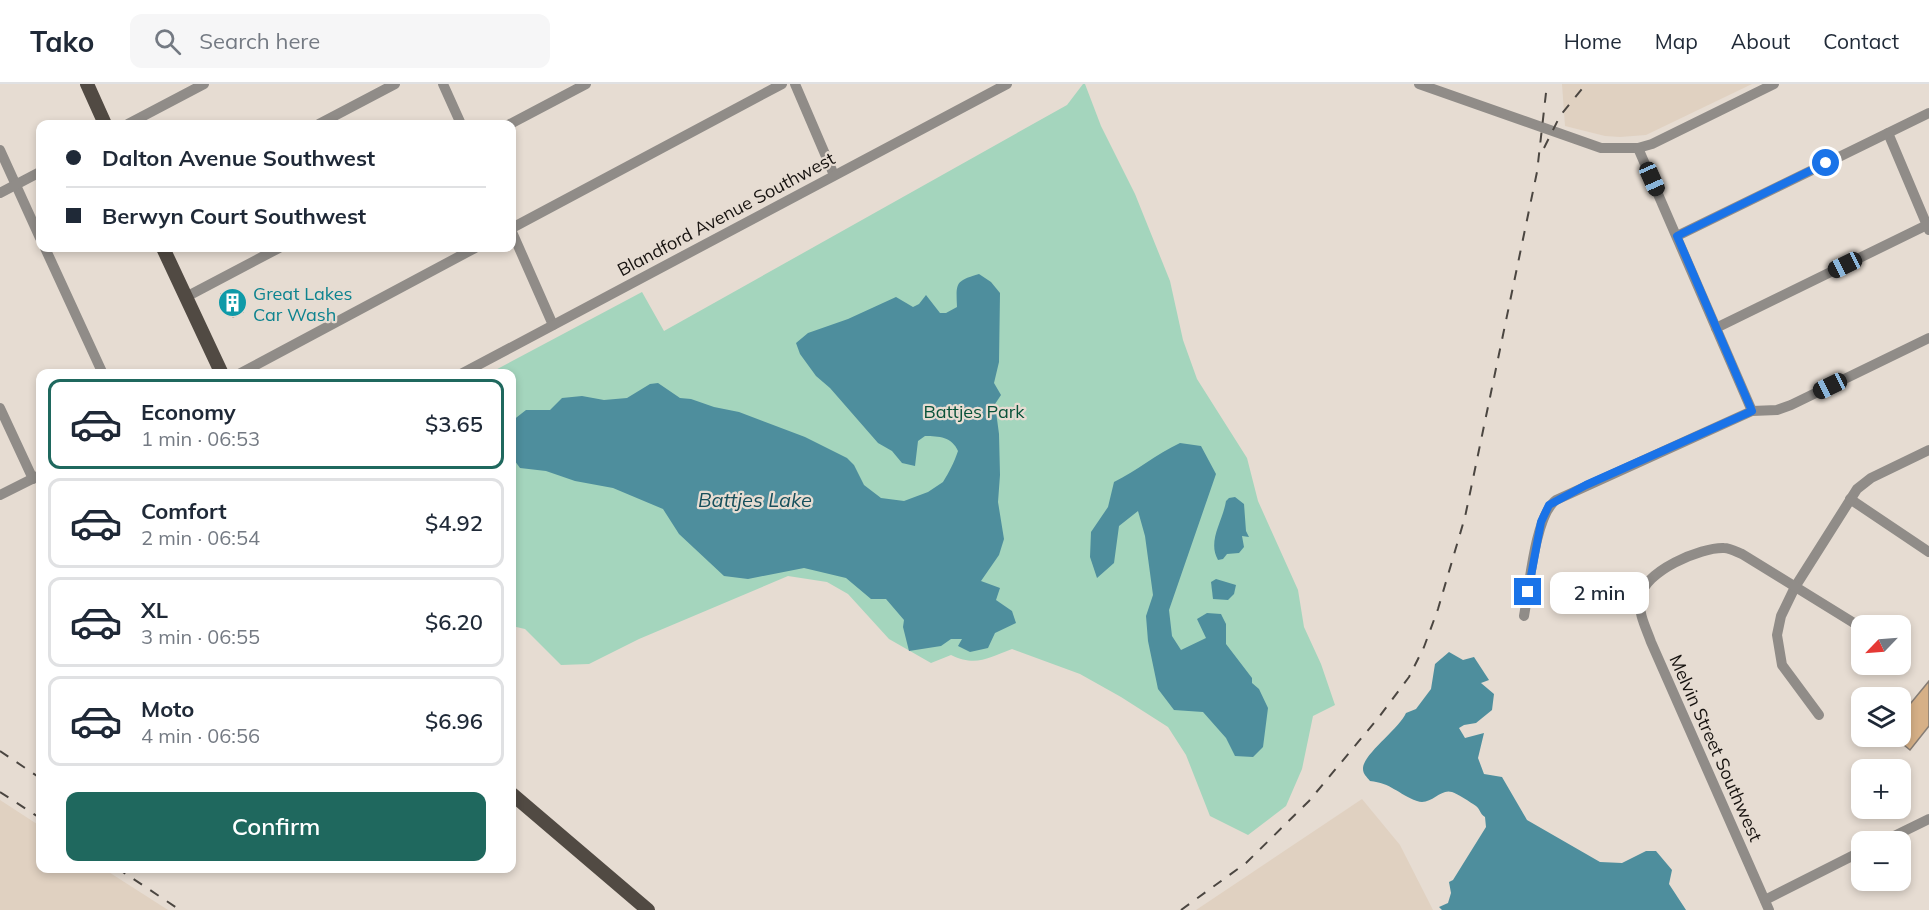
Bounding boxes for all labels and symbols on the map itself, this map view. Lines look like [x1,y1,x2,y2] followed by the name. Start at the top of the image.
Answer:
[613,147,839,281] street label: Blandford Avenue Southwest
[1812,149,1839,176] route start
[1636,159,1668,199] car
[1825,249,1865,281] car
[253,282,353,326] place label: Great Lakes Car Wash
[216,287,248,319] building icon: Great Lakes Car Wash
[1810,370,1850,402] car
[924,400,1025,423] park label: Battjes Park
[698,487,812,512] water label: Battjes Lake
[1549,571,1648,613] callout: 2 min
[1514,578,1541,605] route end
[1851,615,1911,675] north arrow
[1664,651,1768,845] street label: Melvin Street Southwest

